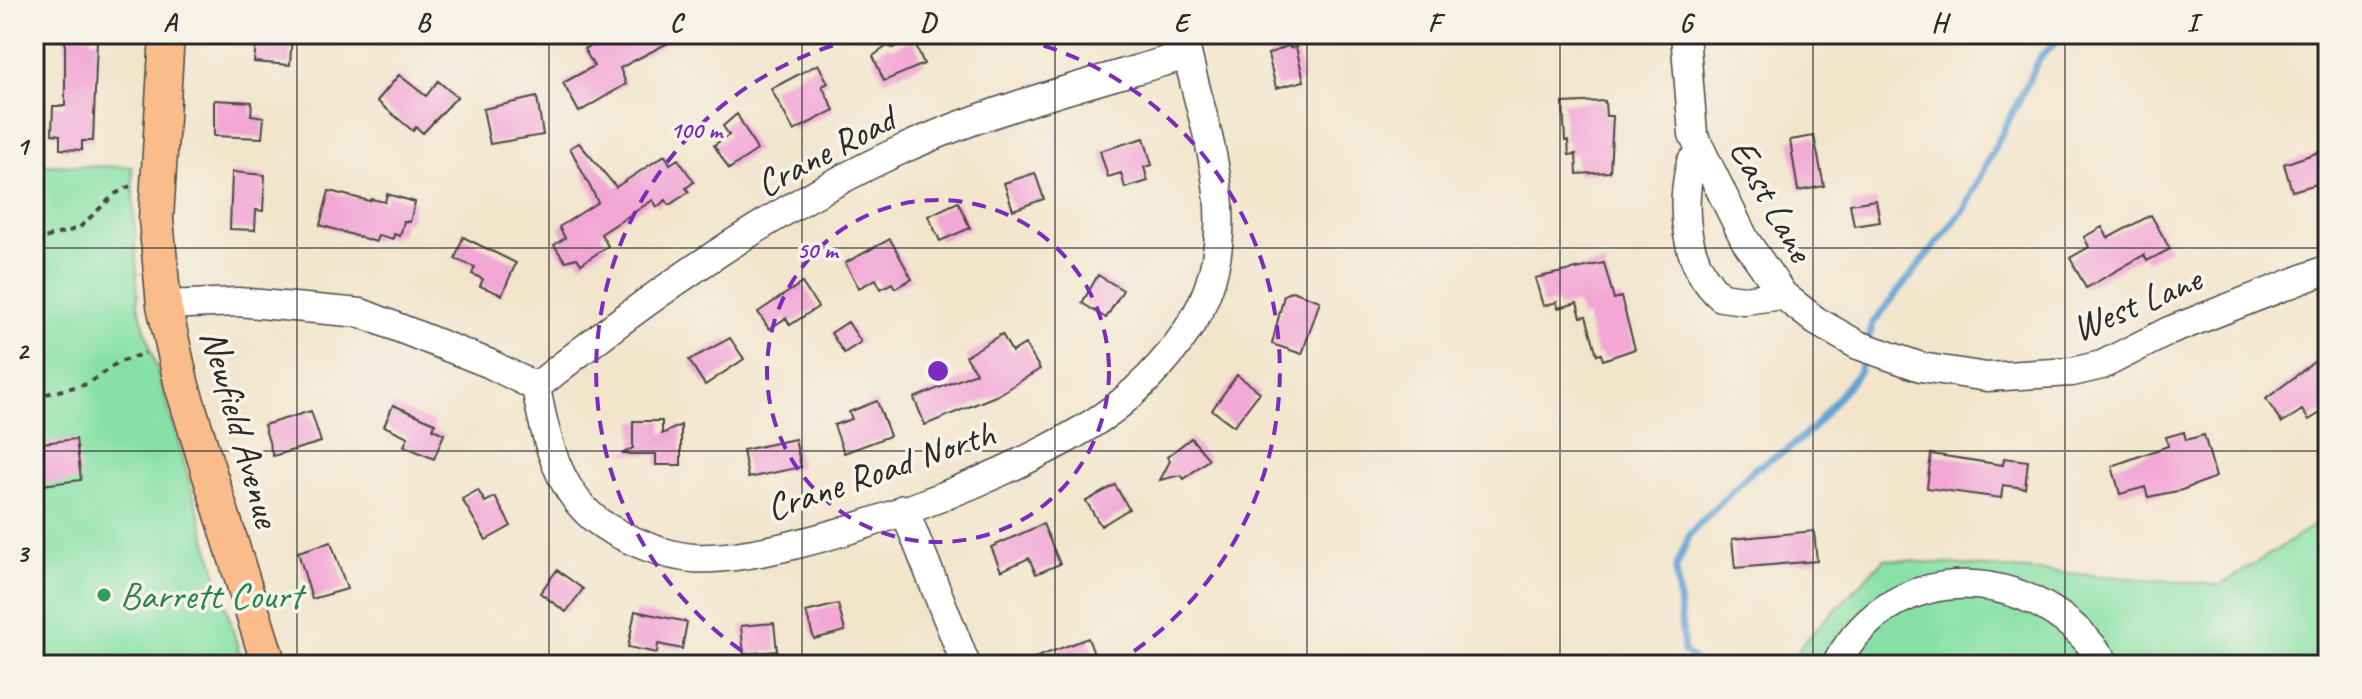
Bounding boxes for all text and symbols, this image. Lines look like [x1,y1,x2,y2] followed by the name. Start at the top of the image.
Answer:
[163,6,178,39] text: A
[416,6,432,39] text: B
[670,6,686,39] text: C
[920,6,938,39] text: D
[1174,6,1192,39] text: E
[1428,6,1446,39] text: F
[1680,6,1696,39] text: G
[1932,6,1952,39] text: H
[2187,6,2204,39] text: I
[748,93,907,208] street label: Crane Road
[670,115,724,145] text: 100 m
[16,130,31,163] text: 1
[1719,131,1825,272] street label: East Lane
[797,235,840,265] text: 50 m
[2065,254,2210,352] street label: West Lane
[190,324,292,535] street label: Newfield Avenue
[16,334,30,367] text: 2
[924,357,952,385] centre of rings
[760,409,1001,531] street label: Crane Road North
[16,537,30,570] text: 3
[120,572,308,619] place label: Barrett Court
[95,586,113,604] marker: Barrett Court

